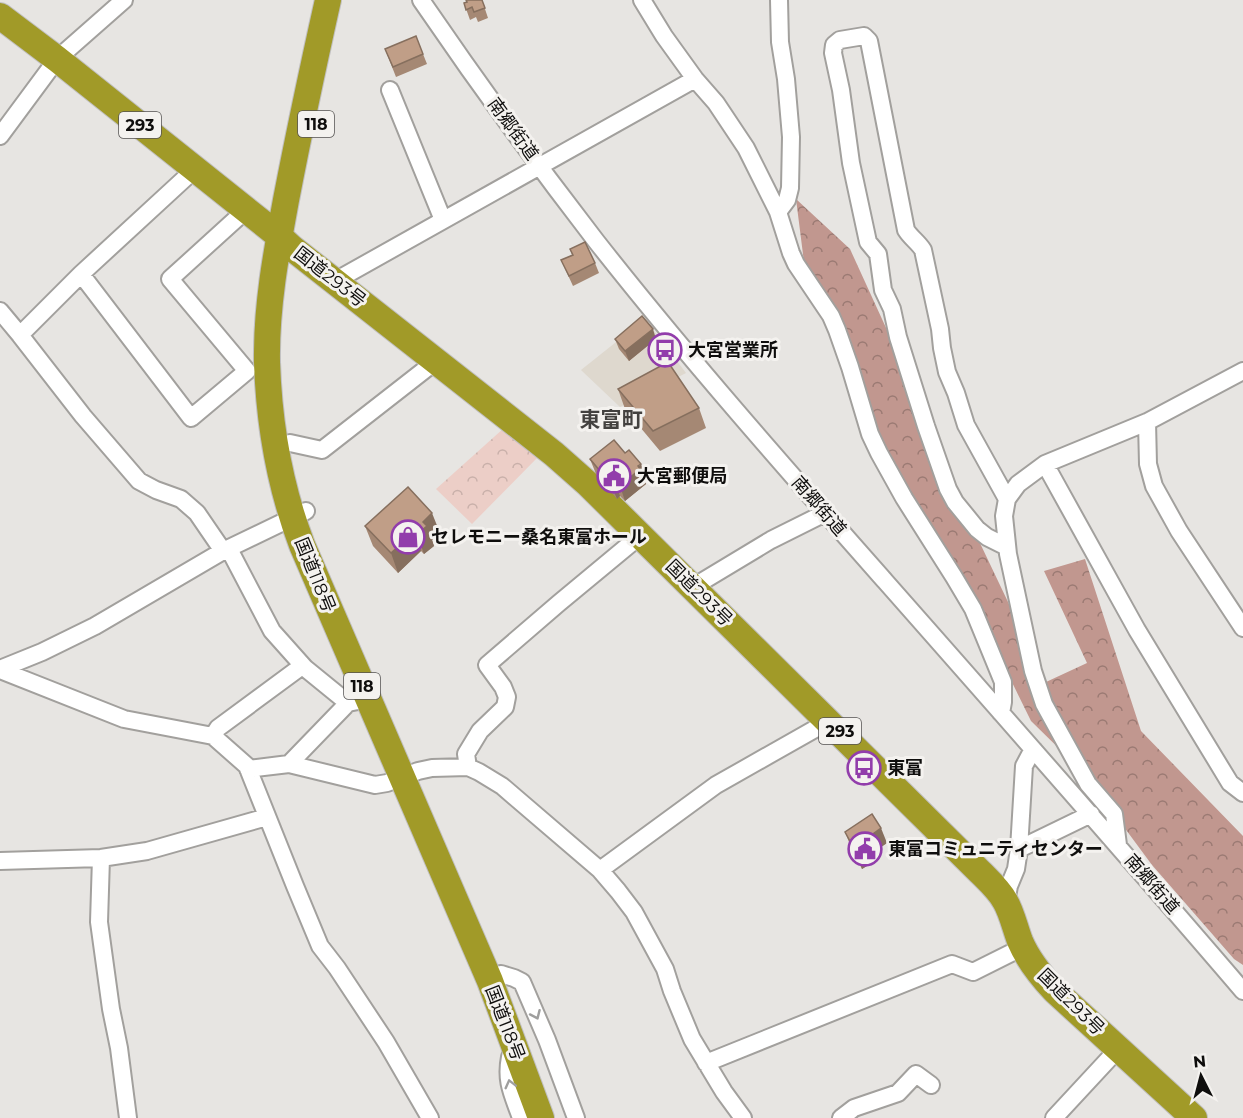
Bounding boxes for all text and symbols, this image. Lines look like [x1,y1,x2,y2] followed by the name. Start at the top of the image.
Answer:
[483,93,543,165] street label: 南郷街道
[298,111,334,137] road number: 118
[119,112,161,138] road number: 293
[290,242,370,312] street label: 国道293号
[647,332,683,368] bus stop icon: 大宮営業所
[688,339,778,361] place label: 大宮営業所
[580,407,643,432] district label: 東富町
[596,458,632,494] public building icon: 大宮郵便局
[637,465,727,487] place label: 大宮郵便局
[787,472,851,540] street label: 南郷街道
[390,519,426,555] shop icon: セレモニー桑名東富ホール
[431,526,647,548] place label: セレモニー桑名東富ホール
[290,534,340,616] street label: 国道118号
[661,555,737,631] street label: 国道293号
[344,673,380,699] road number: 118
[819,718,861,744] road number: 293
[846,750,882,786] bus stop icon: 東富
[887,757,923,779] place label: 東富
[847,831,883,867] public building icon: 東富コミュニティセンター
[888,838,1103,860] place label: 東富コミュニティセンター
[1120,850,1184,918] street label: 南郷街道
[1033,964,1109,1040] street label: 国道293号
[481,982,529,1064] street label: 国道118号
[529,1009,541,1020] one-way arrow
[1171,1046,1231,1106] north arrow
[1192,1051,1207,1072] text: N
[505,1079,518,1089] one-way arrow

